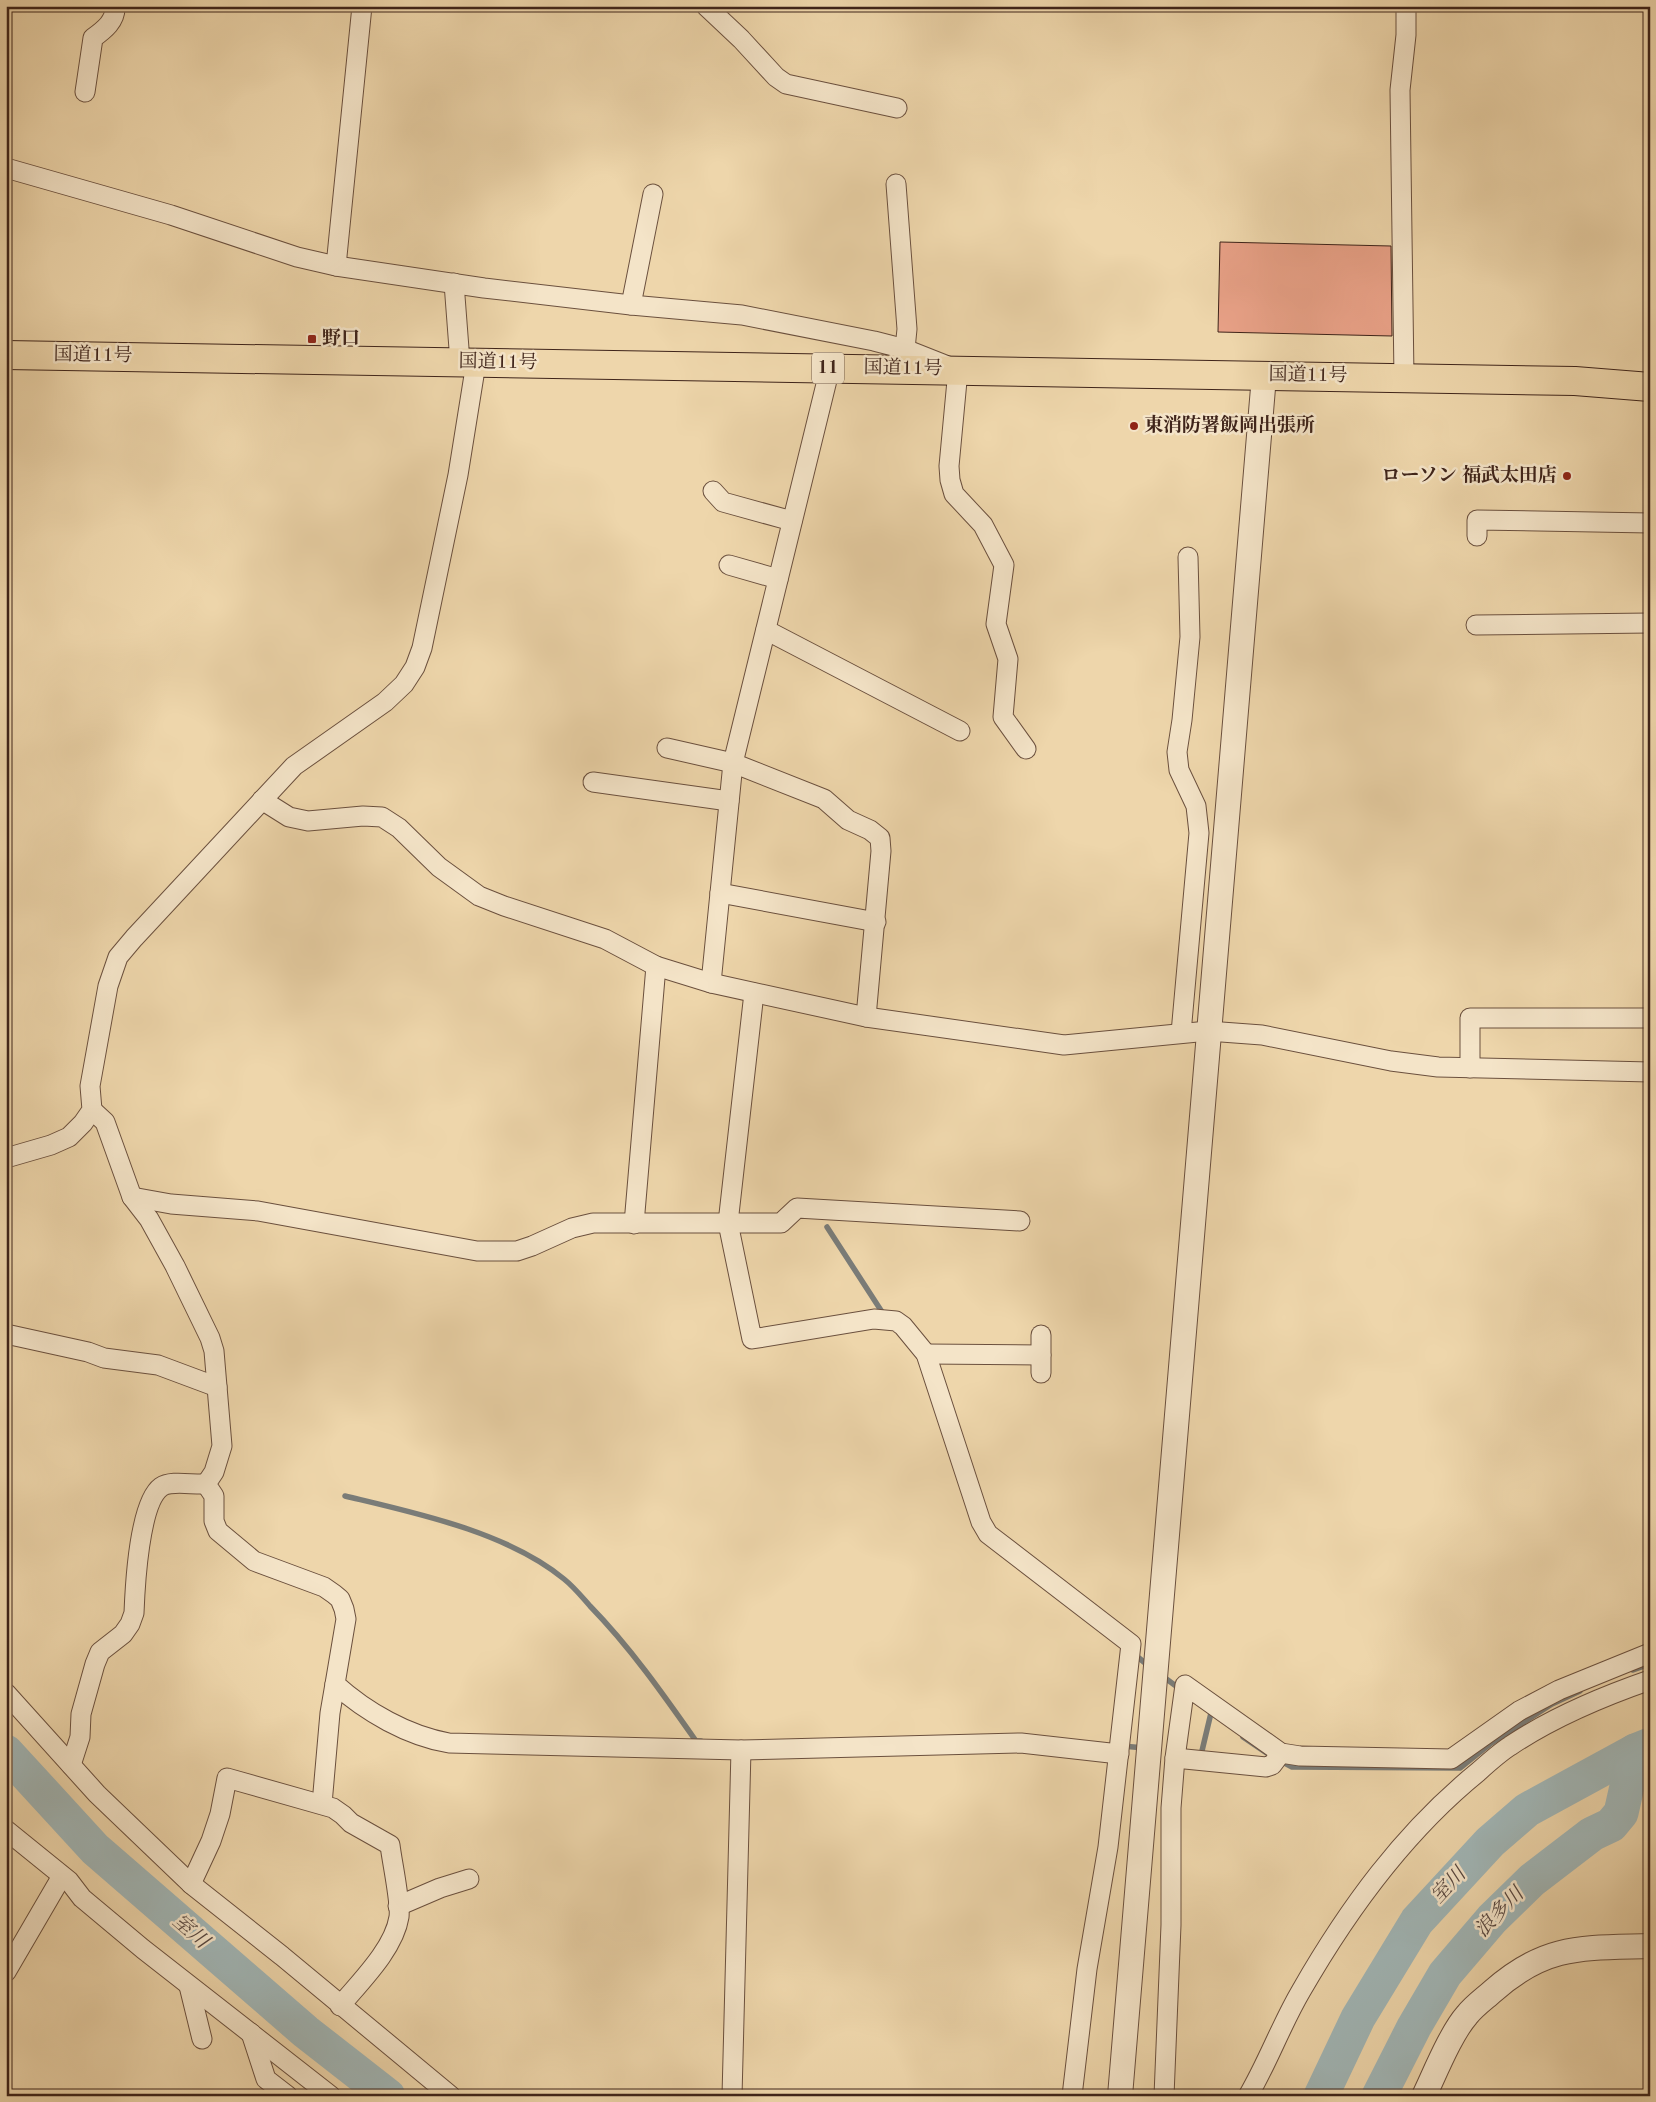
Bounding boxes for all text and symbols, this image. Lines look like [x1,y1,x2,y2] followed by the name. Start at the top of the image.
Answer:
[322,328,360,349] place label: 野口
[306,333,318,345] marker: 野口
[53,344,133,366] street label: 国道11号
[458,351,538,373] street label: 国道11号
[812,352,844,383] road number: 11
[863,357,943,379] street label: 国道11号
[1268,364,1348,386] street label: 国道11号
[1144,414,1315,436] place label: 東消防署飯岡出張所
[1128,420,1140,432] marker: 東消防署飯岡出張所
[1381,464,1557,486] place label: ローソン 福武太田店
[1561,470,1573,482] marker: ローソン 福武太田店
[1427,1862,1471,1907] water label: 室川
[1471,1882,1529,1942] water label: 浪多川
[168,1910,214,1954] water label: 室川

